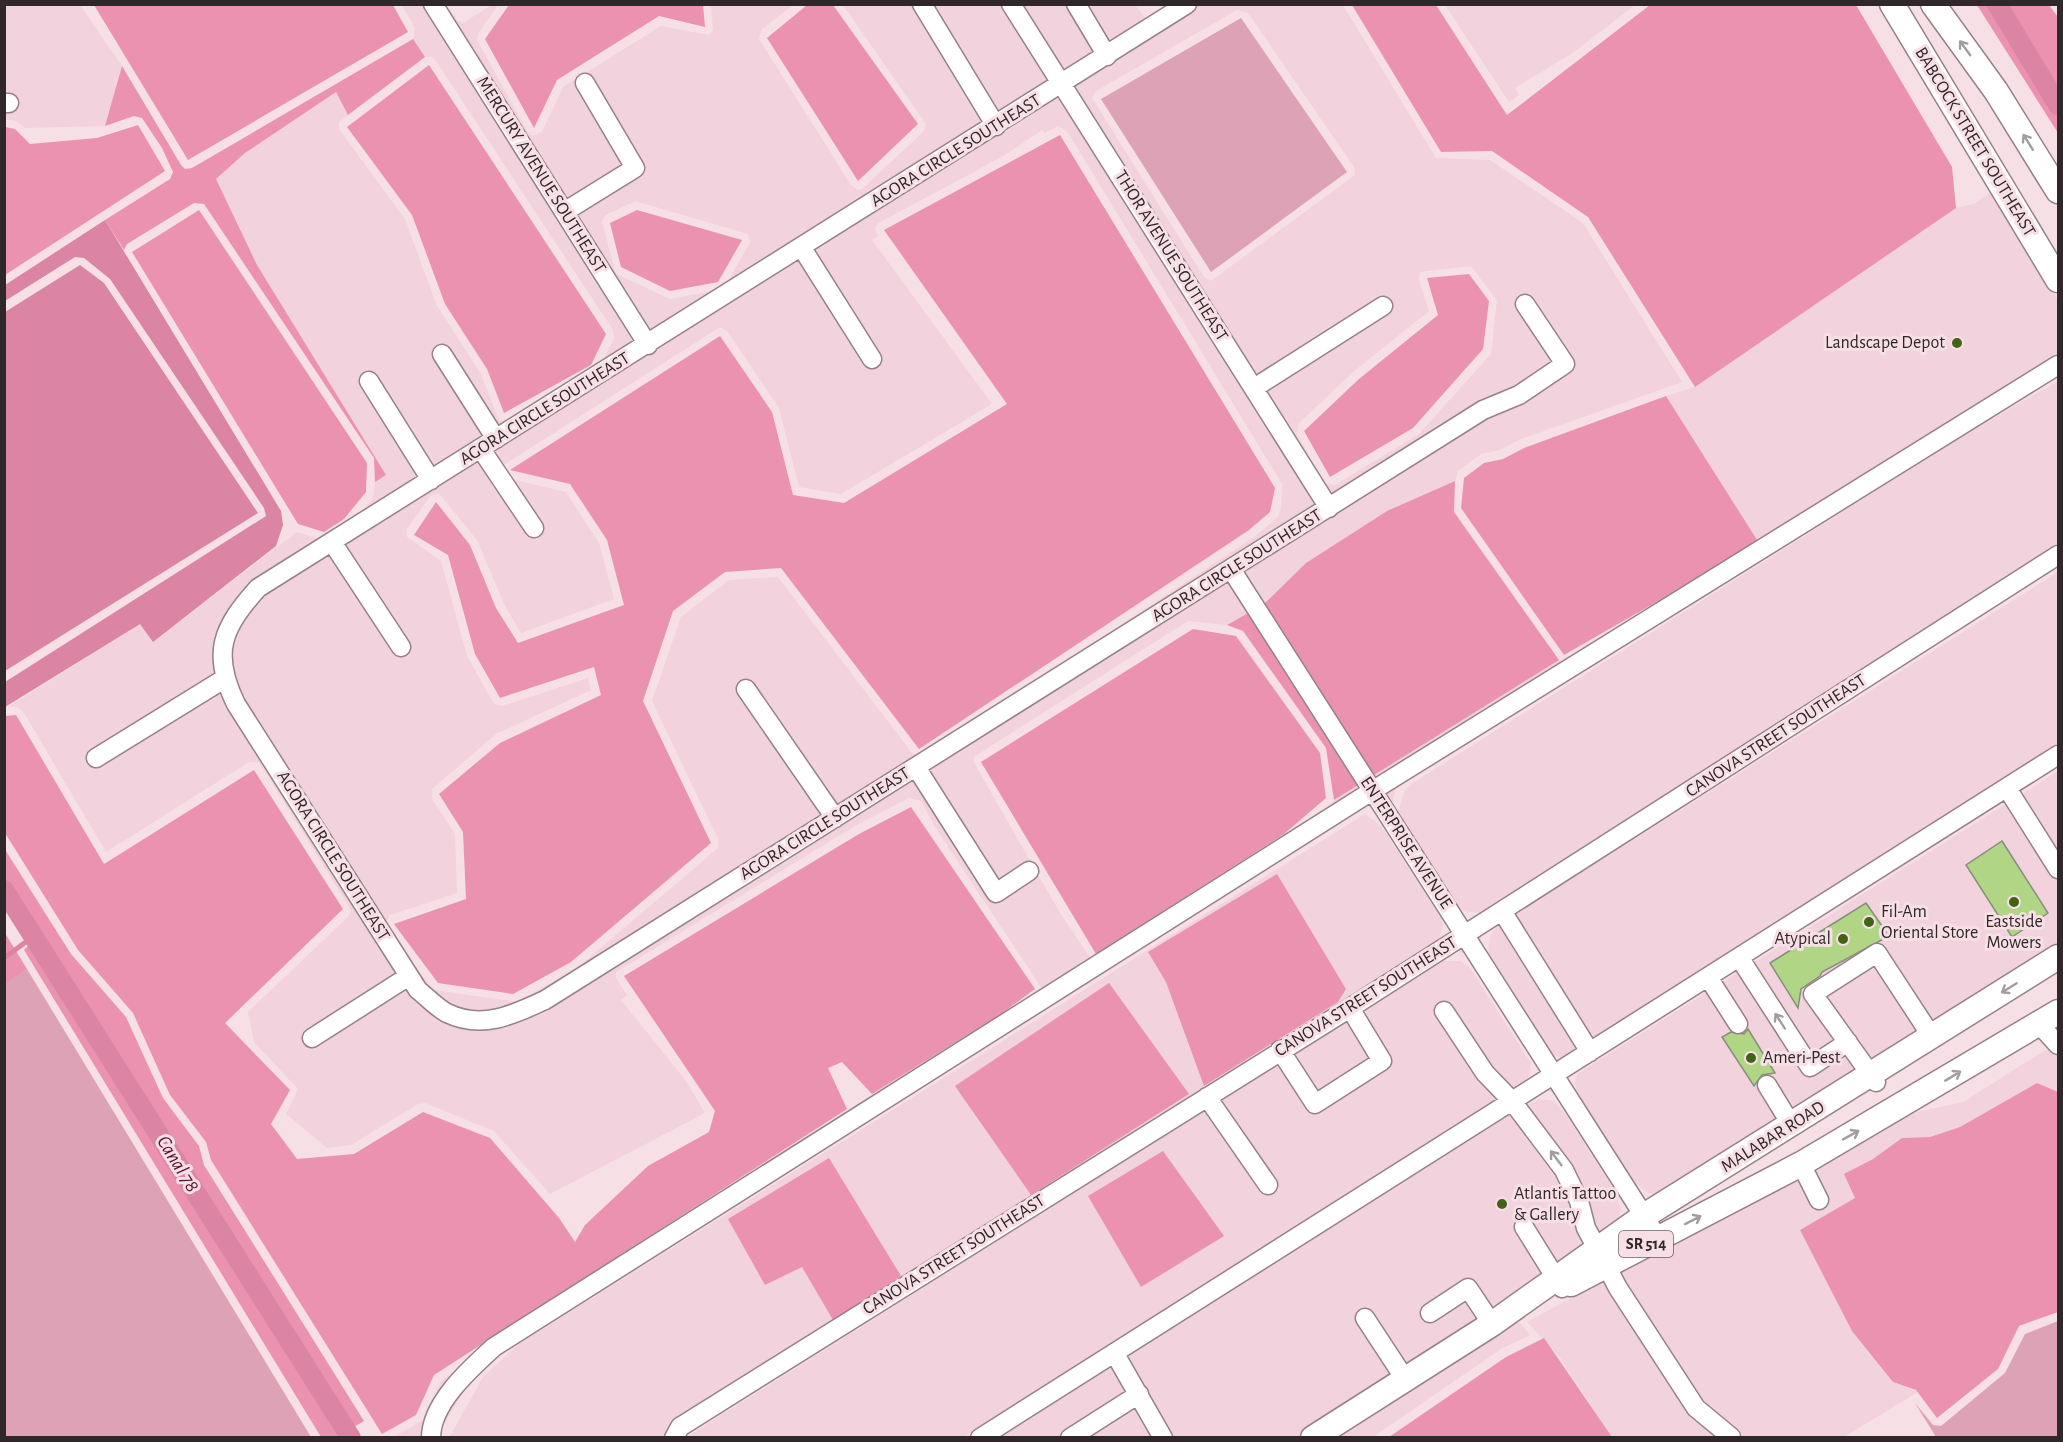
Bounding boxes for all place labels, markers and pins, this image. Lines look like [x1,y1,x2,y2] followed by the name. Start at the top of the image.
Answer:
[1825,334,1945,352] place label: Landscape Depot
[1950,336,1964,350] marker: Landscape Depot
[2007,895,2021,909] marker: Eastside Mowers
[1881,903,1978,942] place label: Fil-Am Oriental Store
[1985,913,2043,952] place label: Eastside Mowers
[1862,915,1876,929] marker: Fil-Am Oriental Store
[1774,930,1831,948] place label: Atypical
[1836,932,1850,946] marker: Atypical
[1763,1049,1841,1067] place label: Ameri-Pest
[1744,1051,1758,1065] marker: Ameri-Pest
[1514,1185,1616,1224] place label: Atlantis Tattoo & Gallery
[1495,1197,1509,1211] marker: Atlantis Tattoo & Gallery

